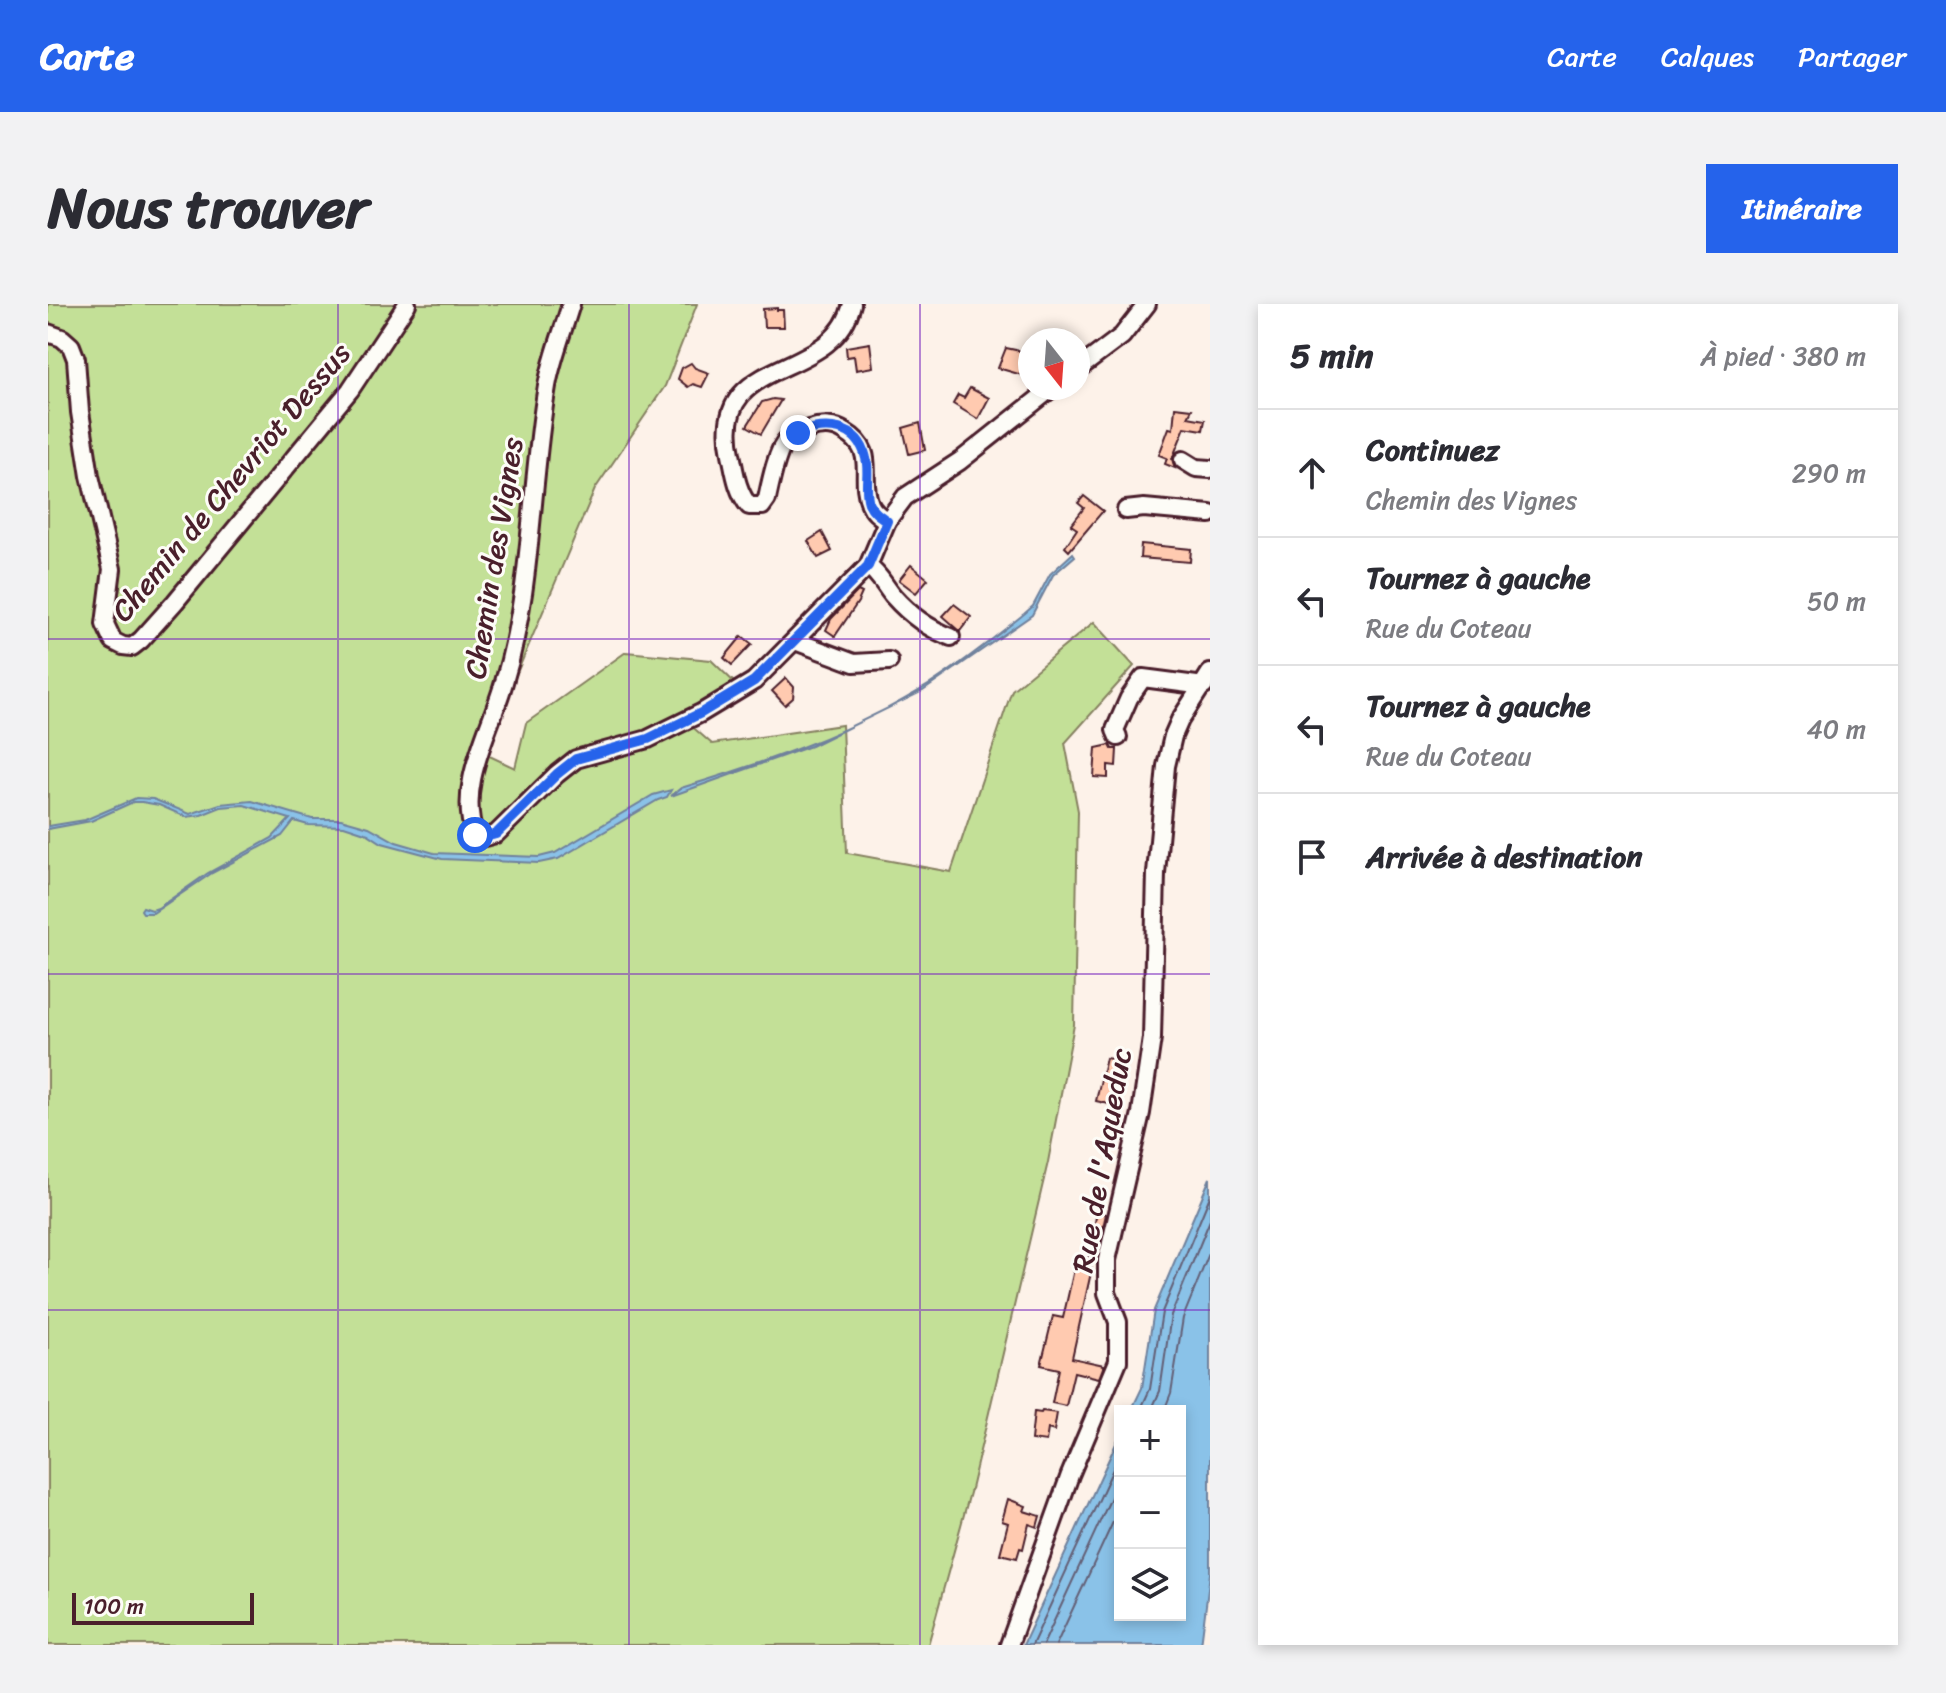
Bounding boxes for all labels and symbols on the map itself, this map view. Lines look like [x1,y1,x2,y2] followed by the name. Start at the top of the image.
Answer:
[1018,328,1090,400] north arrow
[97,329,365,635] street label: Chemin de Chevriot Dessus
[780,415,816,451] route end
[448,433,540,683] street label: Chemin des Vignes
[457,817,493,853] route start
[1056,1043,1148,1277] street label: Rue de l'Aqueduc
[72,1589,254,1625] scale bar

